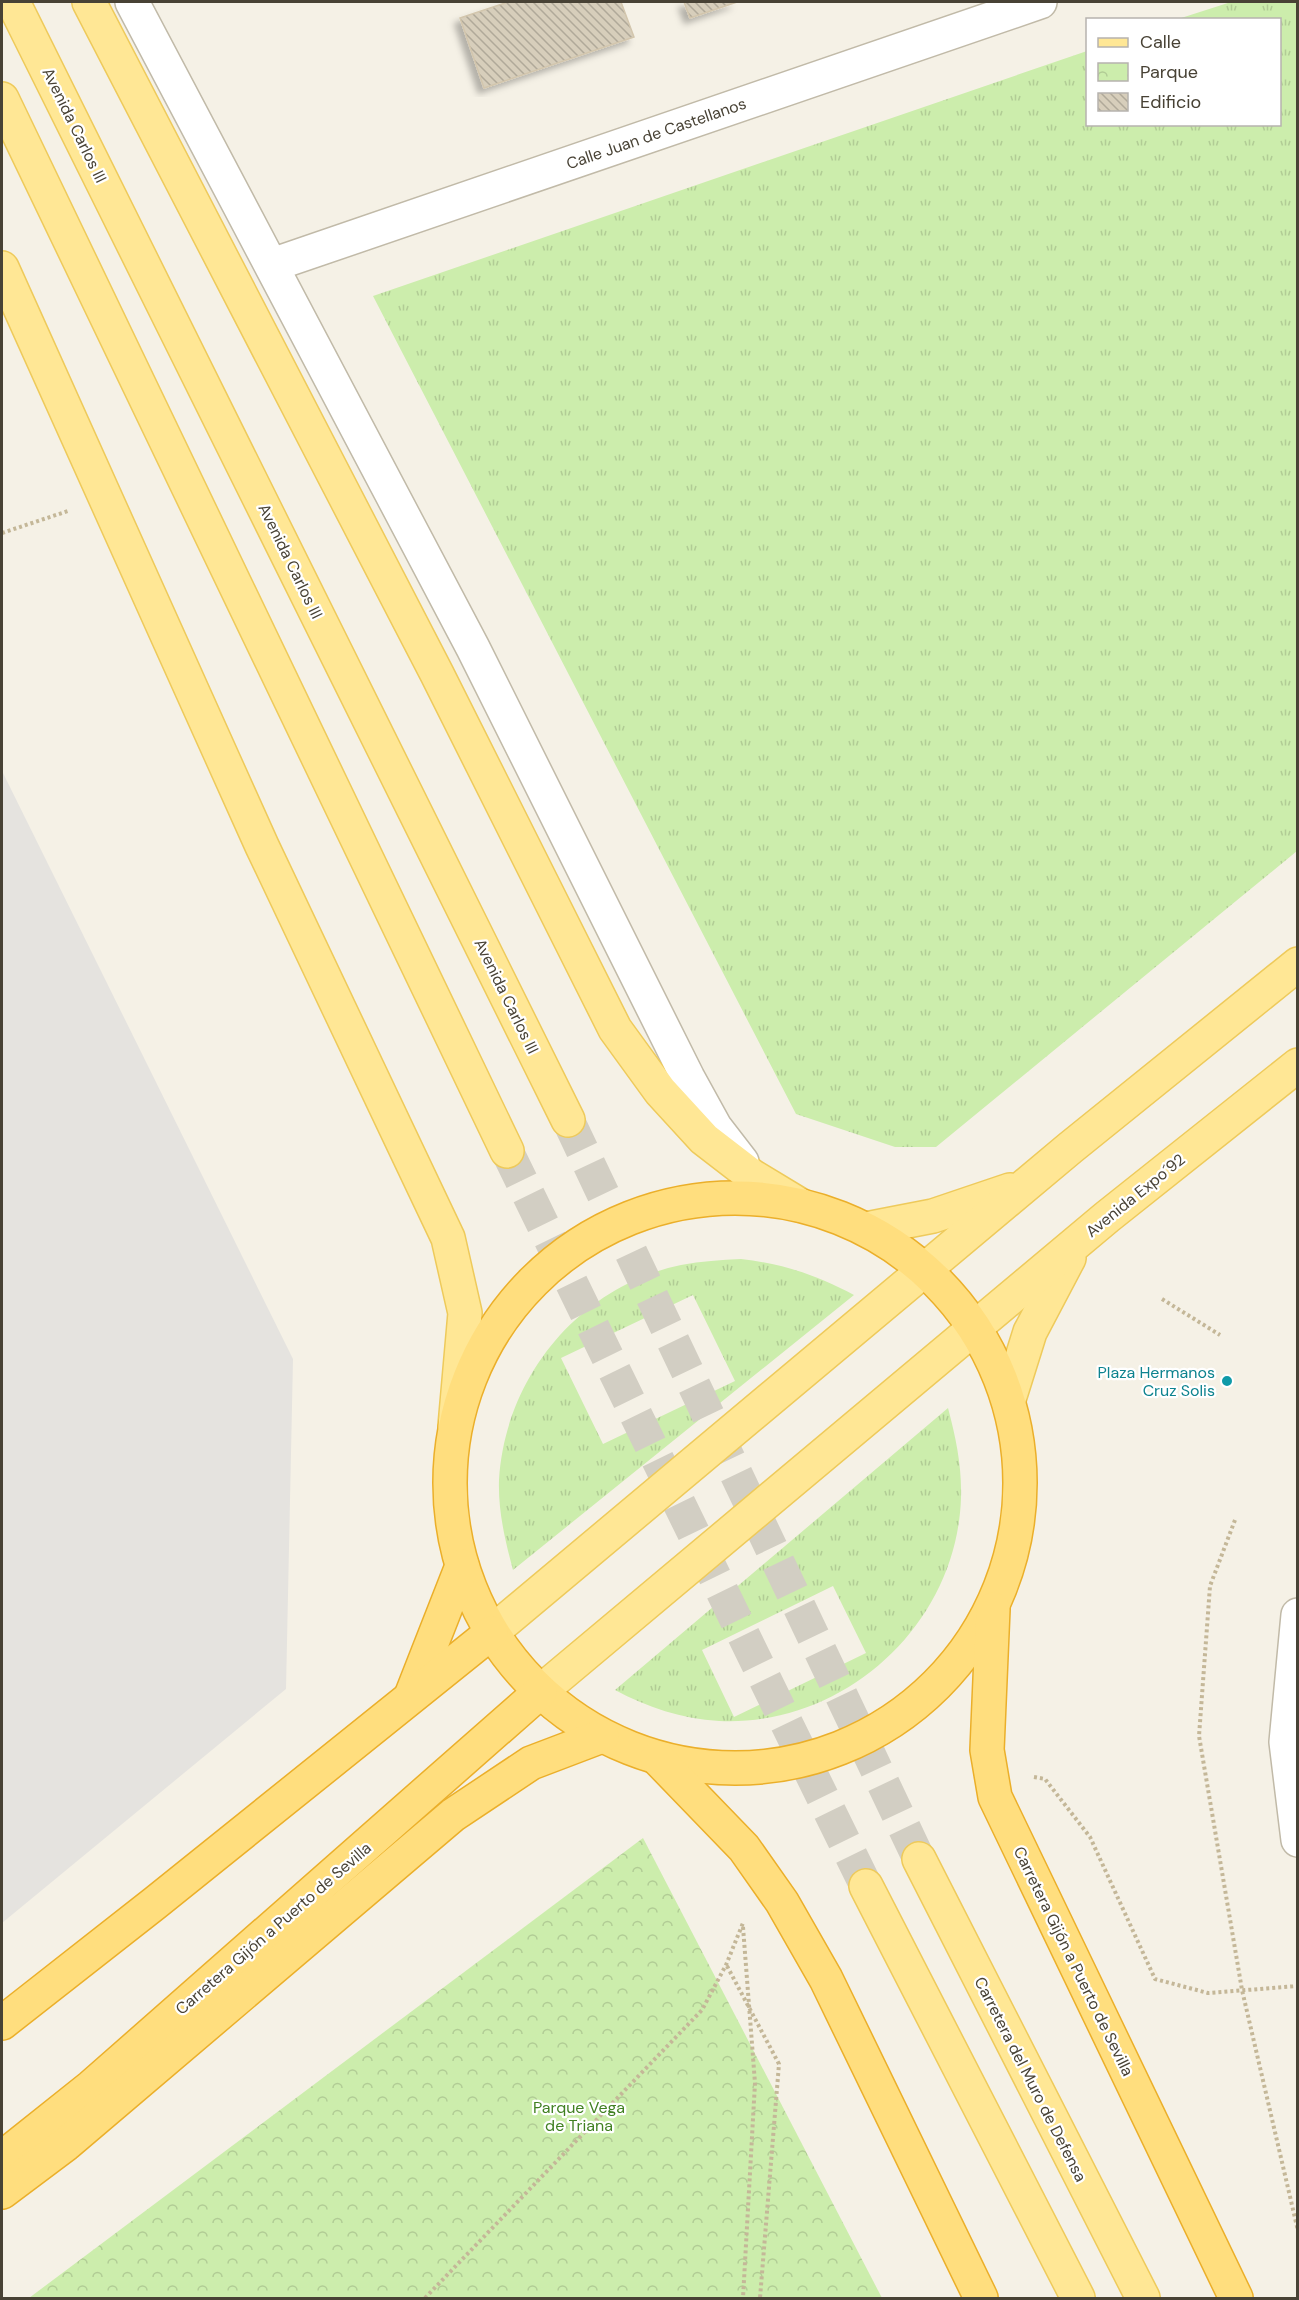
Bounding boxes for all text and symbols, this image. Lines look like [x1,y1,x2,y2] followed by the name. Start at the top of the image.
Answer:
[1086,18,1281,126] legend
[1140,30,1181,54] text: Calle
[1140,60,1198,84] text: Parque
[38,64,112,186] street label: Avenida Carlos III
[1140,90,1201,114] text: Edificio
[563,93,749,174] street label: Calle Juan de Castellanos
[254,500,328,622] street label: Avenida Carlos III
[470,935,544,1057] street label: Avenida Carlos III
[1081,1149,1189,1242] street label: Avenida Expo´92
[1098,1362,1215,1401] place label: Plaza Hermanos Cruz Solis
[1220,1374,1234,1388] marker: Plaza Hermanos Cruz Solis
[171,1837,376,2019] street label: Carretera Gijón a Puerto de Sevilla
[1009,1843,1138,2080] street label: Carretera Gijón a Puerto de Sevilla
[970,1973,1091,2185] street label: Carretera del Muro de Defensa
[533,2097,625,2136] park label: Parque Vega de Triana

